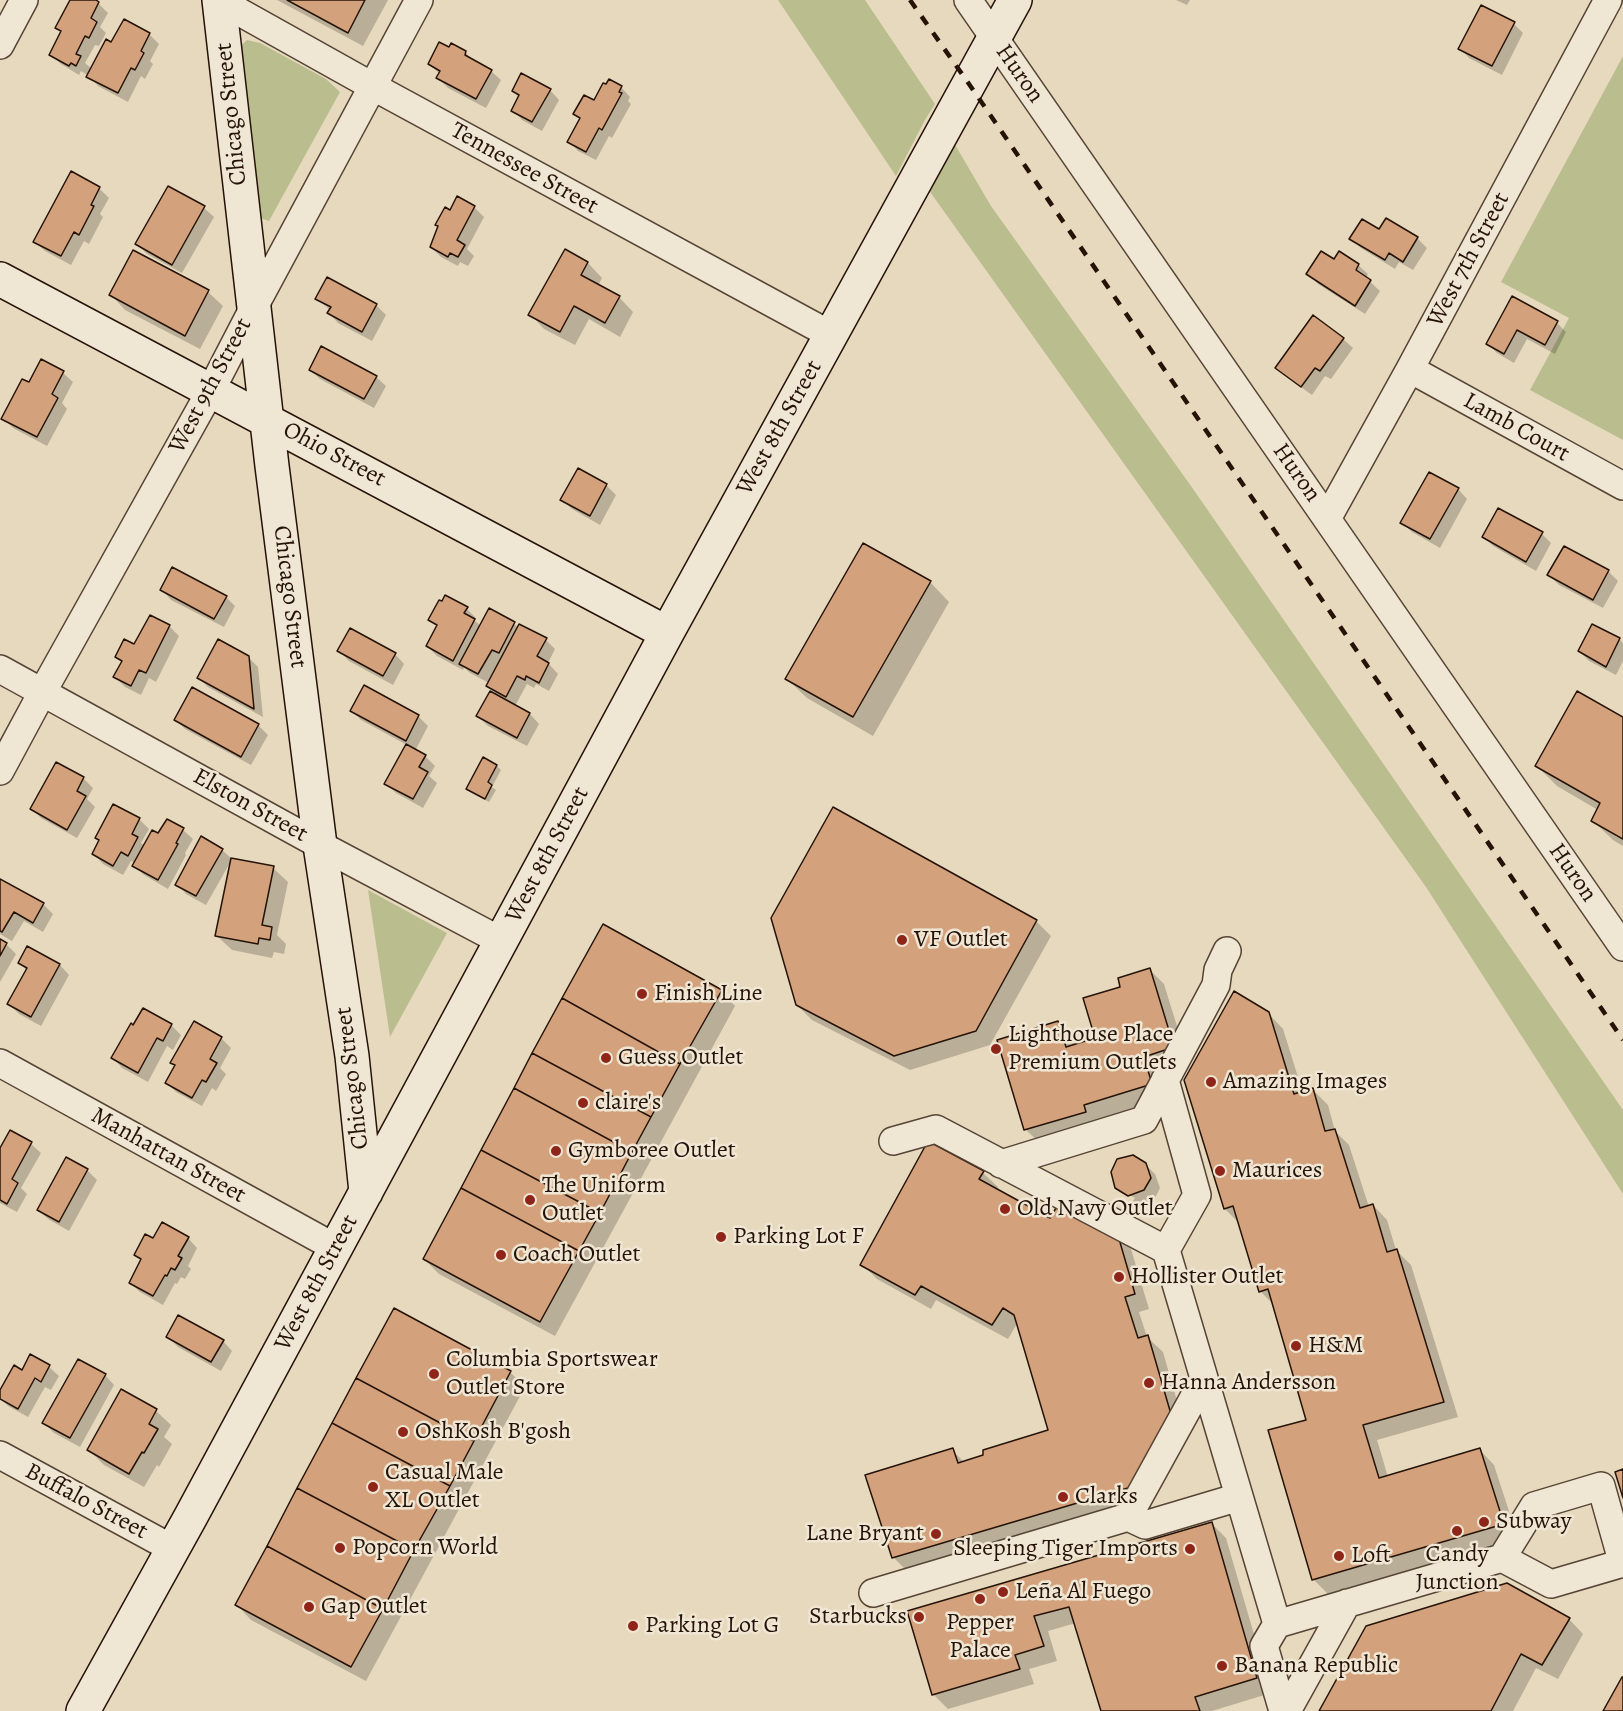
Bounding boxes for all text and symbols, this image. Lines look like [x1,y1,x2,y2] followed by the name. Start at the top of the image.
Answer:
[989,39,1049,109] street label: Huron
[210,41,254,187] street label: Chicago Street
[445,117,603,221] street label: Tennessee Street
[1421,188,1517,332] street label: West 7th Street
[163,313,259,459] street label: West 9th Street
[731,356,829,500] street label: West 8th Street
[1458,387,1574,469] street label: Lamb Court
[278,416,390,494] street label: Ohio Street
[1266,438,1326,508] street label: Huron
[266,524,312,670] street label: Chicago Street
[188,763,312,849] street label: Elston Street
[500,782,596,928] street label: West 8th Street
[1542,838,1602,908] street label: Huron
[914,926,1008,954] place label: VF Outlet
[895,933,909,947] marker: VF Outlet
[654,980,763,1008] place label: Finish Line
[635,987,649,1001] marker: Finish Line
[330,1005,376,1151] street label: Chicago Street
[1008,1021,1177,1077] place label: Lighthouse Place Premium Outlets
[989,1042,1003,1056] marker: Lighthouse Place Premium Outlets
[618,1044,743,1072] place label: Guess Outlet
[599,1051,613,1065] marker: Guess Outlet
[1223,1068,1387,1096] place label: Amazing Images
[1204,1075,1218,1089] marker: Amazing Images
[595,1089,661,1117] place label: claire's
[576,1096,590,1110] marker: claire's
[86,1102,250,1210] street label: Manhattan Street
[568,1137,736,1165] place label: Gymboree Outlet
[549,1144,563,1158] marker: Gymboree Outlet
[1232,1157,1322,1185] place label: Maurices
[1213,1164,1227,1178] marker: Maurices
[542,1172,666,1228] place label: The Uniform Outlet
[523,1193,537,1207] marker: The Uniform Outlet
[1017,1195,1173,1223] place label: Old Navy Outlet
[998,1202,1012,1216] marker: Old Navy Outlet
[269,1210,365,1356] street label: West 8th Street
[733,1223,864,1251] place label: Parking Lot F
[714,1230,728,1244] marker: Parking Lot F
[513,1241,640,1269] place label: Coach Outlet
[494,1248,508,1262] marker: Coach Outlet
[1131,1263,1283,1291] place label: Hollister Outlet
[1112,1270,1126,1284] marker: Hollister Outlet
[1308,1332,1363,1360] place label: H&M
[1289,1339,1303,1353] marker: H&M
[446,1346,658,1402] place label: Columbia Sportswear Outlet Store
[427,1367,441,1381] marker: Columbia Sportswear Outlet Store
[1161,1369,1336,1397] place label: Hanna Andersson
[1142,1376,1156,1390] marker: Hanna Andersson
[415,1418,571,1446] place label: OshKosh B'gosh
[396,1425,410,1439] marker: OshKosh B'gosh
[20,1458,152,1546] street label: Buffalo Street
[385,1459,504,1515] place label: Casual Male XL Outlet
[366,1480,380,1494] marker: Casual Male XL Outlet
[1075,1483,1138,1511] place label: Clarks
[1056,1490,1070,1504] marker: Clarks
[1496,1508,1571,1536] place label: Subway
[1477,1515,1491,1529] marker: Subway
[806,1520,924,1548] place label: Lane Bryant
[1450,1524,1464,1538] marker: Candy Junction
[929,1527,943,1541] marker: Lane Bryant
[352,1534,498,1562] place label: Popcorn World
[953,1535,1178,1563] place label: Sleeping Tiger Imports
[333,1541,347,1555] marker: Popcorn World
[1415,1541,1499,1597] place label: Candy Junction
[1183,1542,1197,1556] marker: Sleeping Tiger Imports
[1351,1542,1391,1570] place label: Loft
[1332,1549,1346,1563] marker: Loft
[1015,1578,1151,1606] place label: Leña Al Fuego
[996,1585,1010,1599] marker: Leña Al Fuego
[973,1592,987,1606] marker: Pepper Palace
[321,1593,427,1621] place label: Gap Outlet
[302,1600,316,1614] marker: Gap Outlet
[809,1603,907,1631] place label: Starbucks
[946,1609,1014,1665] place label: Pepper Palace
[912,1610,926,1624] marker: Starbucks
[645,1612,780,1640] place label: Parking Lot G
[626,1619,640,1633] marker: Parking Lot G
[1234,1652,1398,1680] place label: Banana Republic
[1215,1659,1229,1673] marker: Banana Republic

